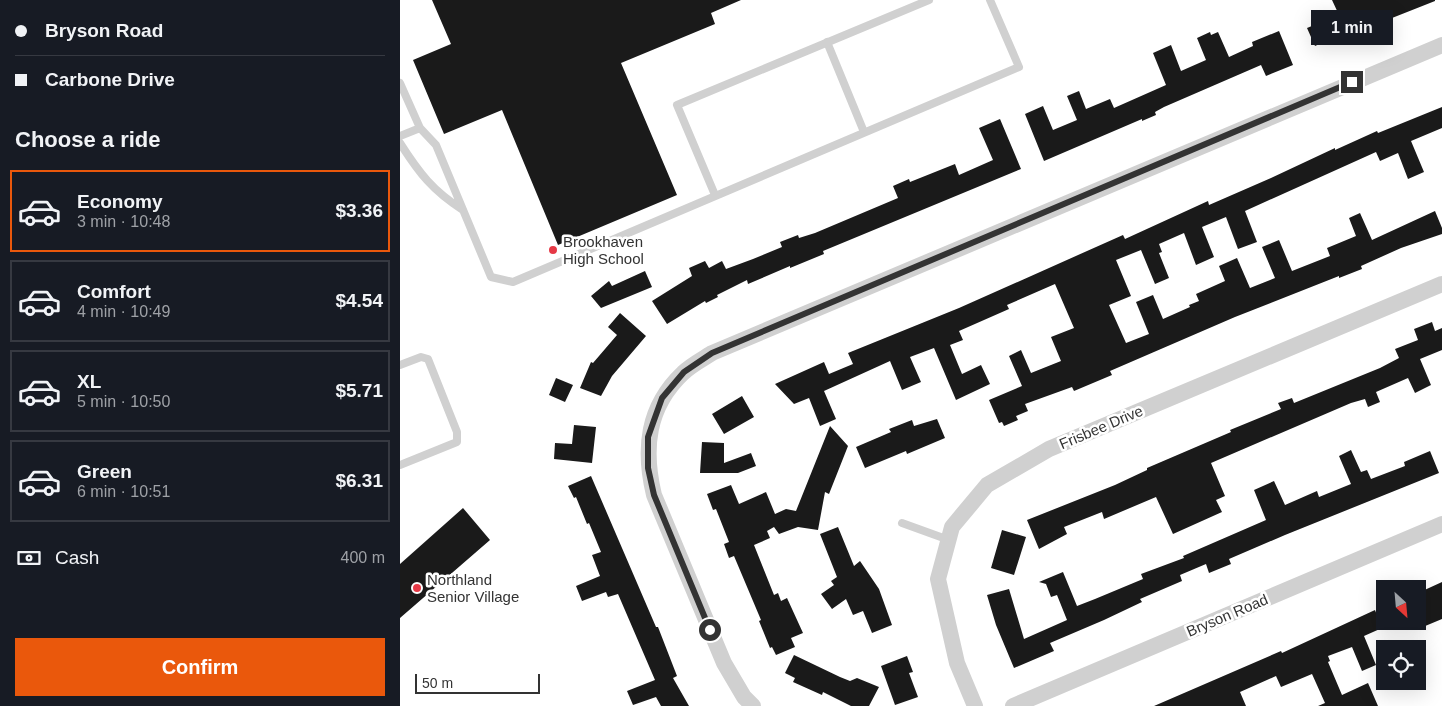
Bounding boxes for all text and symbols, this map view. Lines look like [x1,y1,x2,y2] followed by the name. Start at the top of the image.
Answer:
[1311,9,1393,44] callout: 1 min
[1331,19,1373,36] text: 1 min
[45,20,163,41] text: Bryson Road
[45,69,175,90] text: Carbone Drive
[1341,71,1363,93] route end
[15,127,160,152] text: Choose a ride
[17,189,62,234] icon: car
[77,191,163,212] text: Economy
[335,200,383,221] text: $3.36
[77,213,170,230] text: 3 min · 10:48
[563,233,644,267] place label: Brookhaven High School
[547,244,559,256] marker: Brookhaven High School
[17,279,62,324] icon: car
[77,281,151,302] text: Comfort
[335,290,383,311] text: $4.54
[77,303,170,320] text: 4 min · 10:49
[17,369,62,414] icon: car
[77,371,101,392] text: XL
[335,380,383,401] text: $5.71
[77,393,170,410] text: 5 min · 10:50
[1057,402,1145,452] street label: Frisbee Drive
[17,459,62,504] icon: car
[77,461,132,482] text: Green
[335,470,383,491] text: $6.31
[77,483,170,500] text: 6 min · 10:51
[15,544,43,572] icon: cash
[55,547,99,568] text: Cash
[341,549,385,566] text: 400 m
[427,571,519,605] place label: Northland Senior Village
[1376,580,1426,630] north arrow
[1376,580,1426,690] map controls
[411,582,423,594] marker: Northland Senior Village
[1184,590,1270,640] street label: Bryson Road
[699,619,721,641] route start
[15,638,385,696] button: Confirm
[1376,640,1426,690] button: locate
[415,671,540,694] scale bar
[422,675,453,691] text: 50 m

